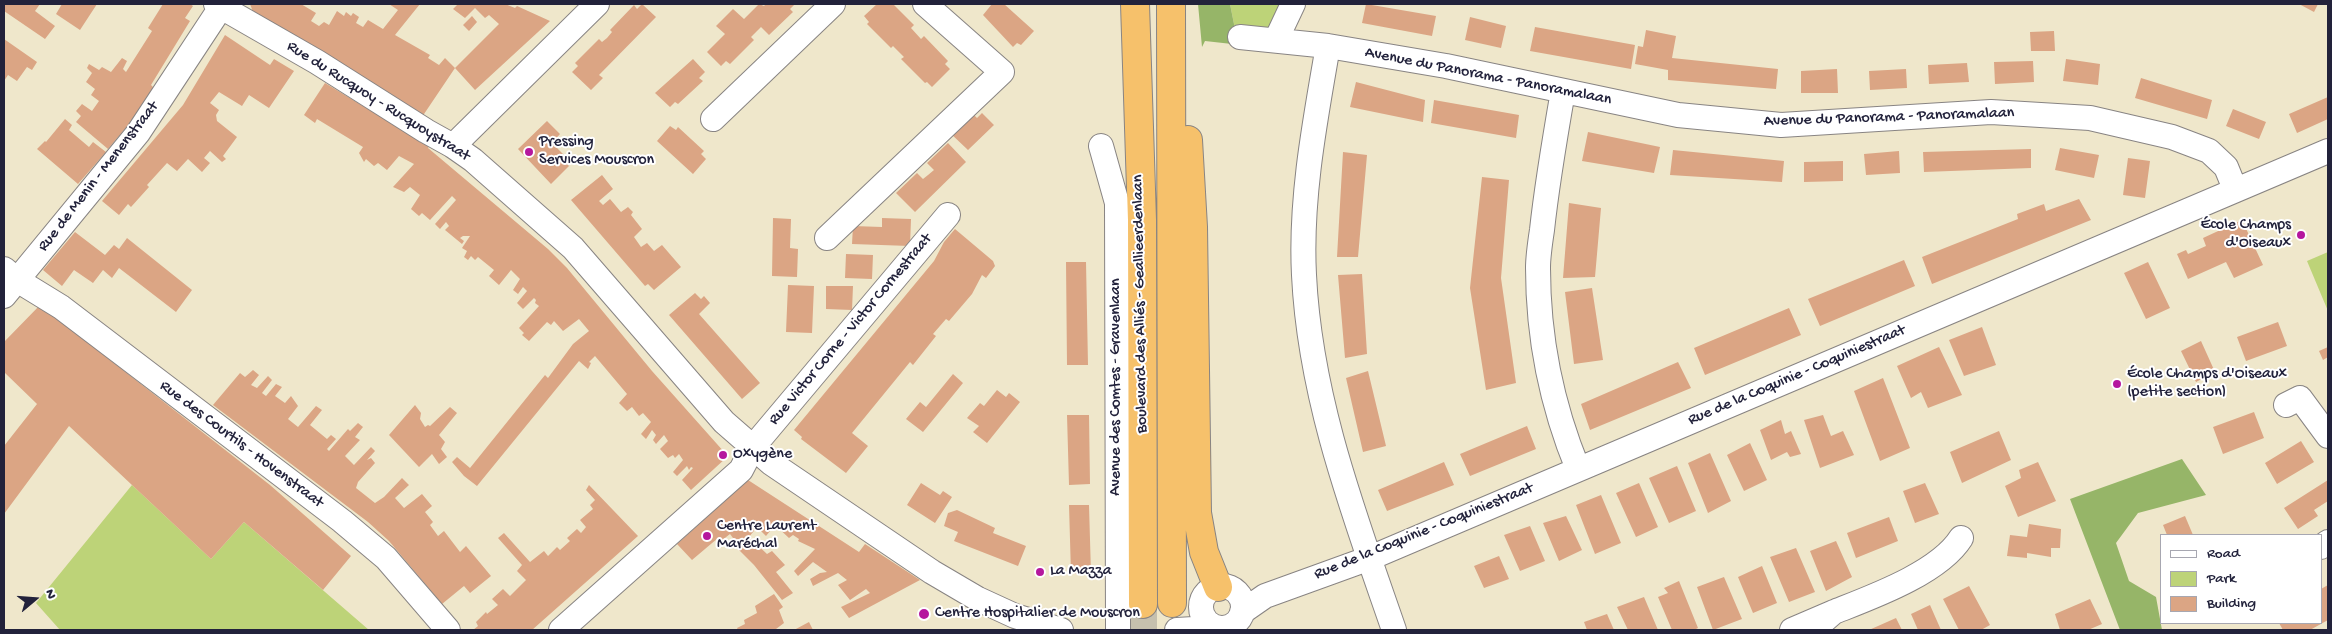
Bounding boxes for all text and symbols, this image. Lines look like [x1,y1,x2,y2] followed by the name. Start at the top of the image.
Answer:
[283,37,473,167] street label: Rue du Rucquoy - Rucquoystraat
[1363,44,1613,110] street label: Avenue du Panorama - Panoramalaan
[34,98,164,256] street label: Rue de Menin - Menenstraat
[1763,104,2015,132] street label: Avenue du Panorama - Panoramalaan
[539,133,654,171] place label: Pressing Services Mouscron
[523,146,535,158] marker: Pressing Services Mouscron
[1129,175,1153,433] street label: Boulevard des Alliés - Geallieerdenlaan
[2200,216,2291,254] place label: École Champs d'Oiseaux
[2295,229,2307,241] marker: École Champs d'Oiseaux
[765,230,937,430] street label: Rue Victor Corne - Victor Cornestraat
[1107,278,1127,496] street label: Avenue des Comtes - Gravenlaan
[1685,321,1909,431] street label: Rue de la Coquinie - Coquiniestraat
[2127,365,2287,403] place label: École Champs d'Oiseaux (petite section)
[155,377,327,513] street label: Rue des Courtils - Hovenstraat
[2111,378,2123,390] marker: École Champs d'Oiseaux (petite section)
[733,445,792,465] place label: Oxygène
[717,449,729,461] marker: Oxygène
[1312,479,1536,585] street label: Rue de la Coquinie - Coquiniestraat
[717,517,816,555] place label: Centre Laurent Maréchal
[701,530,713,542] marker: Centre Laurent Maréchal
[2160,534,2322,624] legend
[2207,545,2240,563] text: Road
[1050,562,1112,582] place label: La Mazza
[1034,566,1046,578] marker: La Mazza
[2207,570,2236,588] text: Park
[10,574,60,624] north arrow
[40,587,59,601] text: N
[2207,595,2256,613] text: Building
[935,604,1140,624] place label: Centre Hospitalier de Mouscron
[917,607,931,621] marker: Centre Hospitalier de Mouscron

